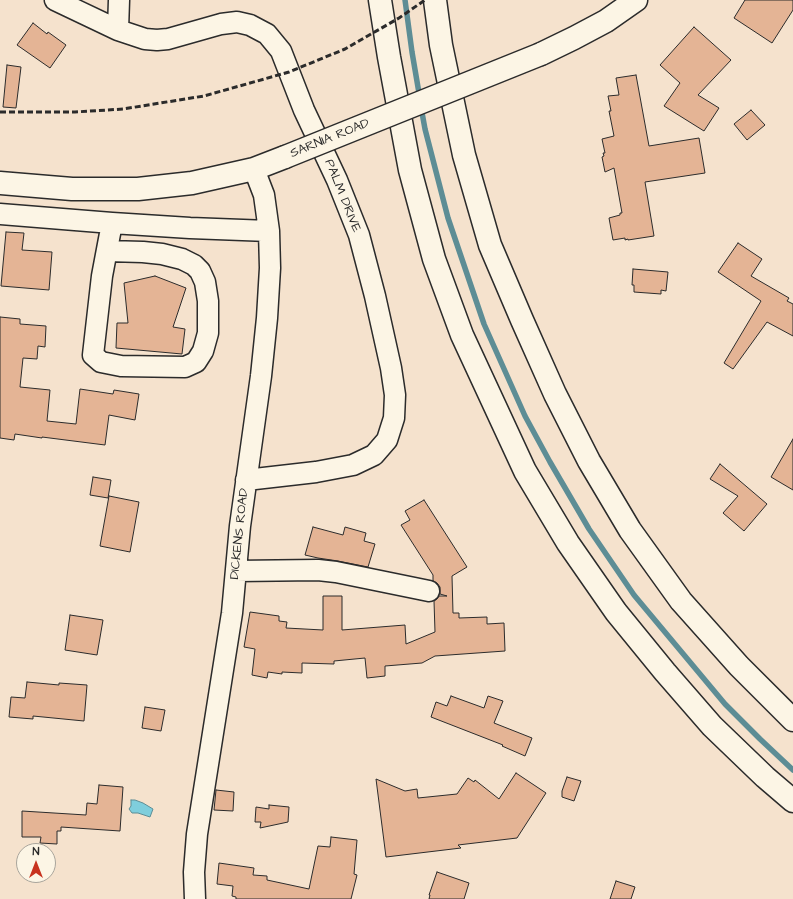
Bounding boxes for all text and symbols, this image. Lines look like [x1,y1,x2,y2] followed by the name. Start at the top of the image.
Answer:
[288,116,372,162] street label: SARNIA ROAD
[320,157,364,235] street label: PALM DRIVE
[227,488,253,580] street label: DICKENS ROAD
[16,843,56,883] north arrow
[33,844,39,859] text: N

